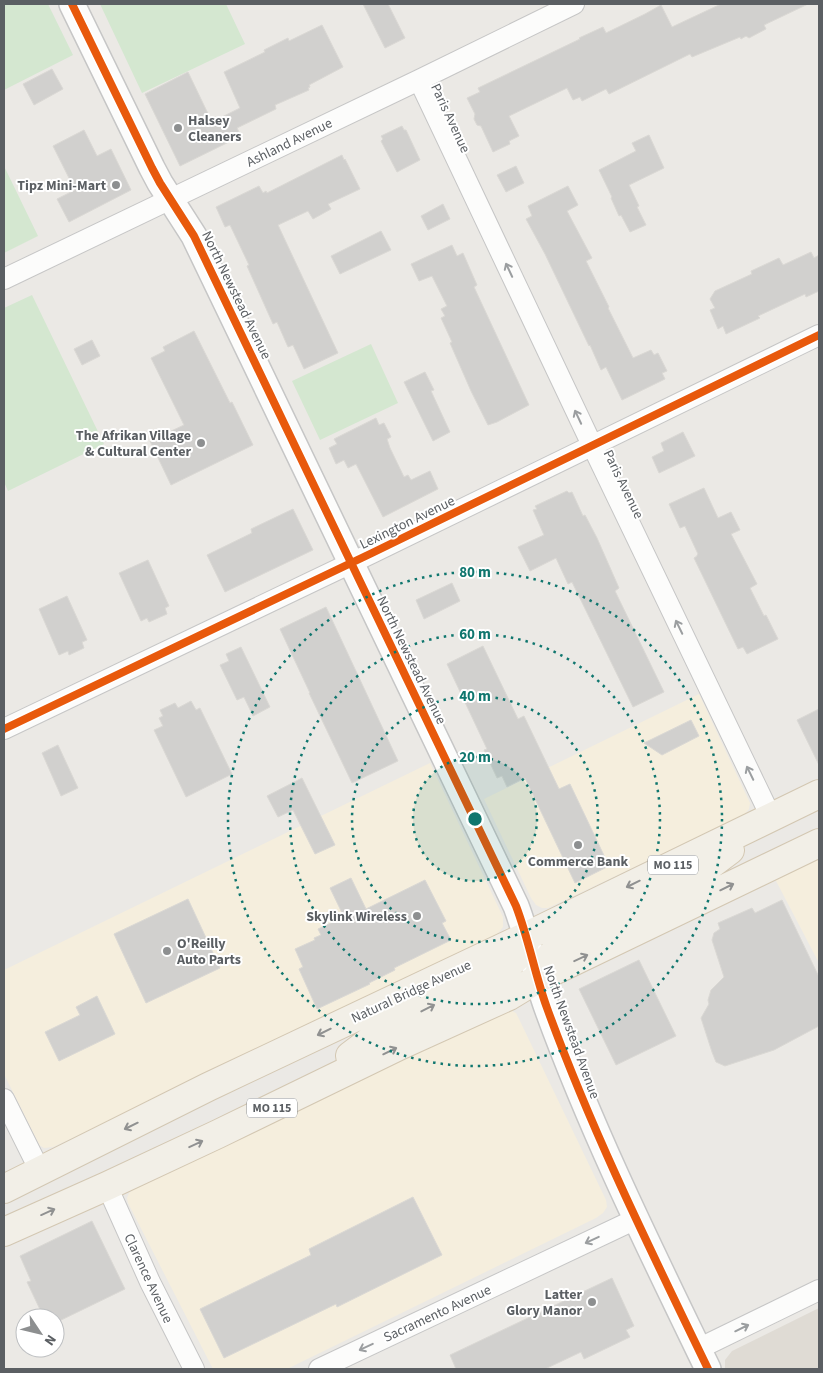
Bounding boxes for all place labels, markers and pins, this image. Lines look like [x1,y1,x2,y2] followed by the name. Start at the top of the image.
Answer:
[188,111,242,147] place label: Halsey Cleaners
[172,122,184,134] marker: Halsey Cleaners
[17,176,107,196] place label: Tipz Mini-Mart
[110,179,122,191] marker: Tipz Mini-Mart
[76,426,191,462] place label: The Afrikan Village & Cultural Center
[195,437,207,449] marker: The Afrikan Village & Cultural Center
[466,810,484,828] centre of rings
[572,839,584,851] marker: Commerce Bank
[528,852,628,872] place label: Commerce Bank
[306,907,407,927] place label: Skylink Wireless
[411,910,423,922] marker: Skylink Wireless
[176,934,241,970] place label: O'Reilly Auto Parts
[161,945,173,957] marker: O'Reilly Auto Parts
[506,1285,582,1321] place label: Latter Glory Manor
[586,1296,598,1308] marker: Latter Glory Manor

